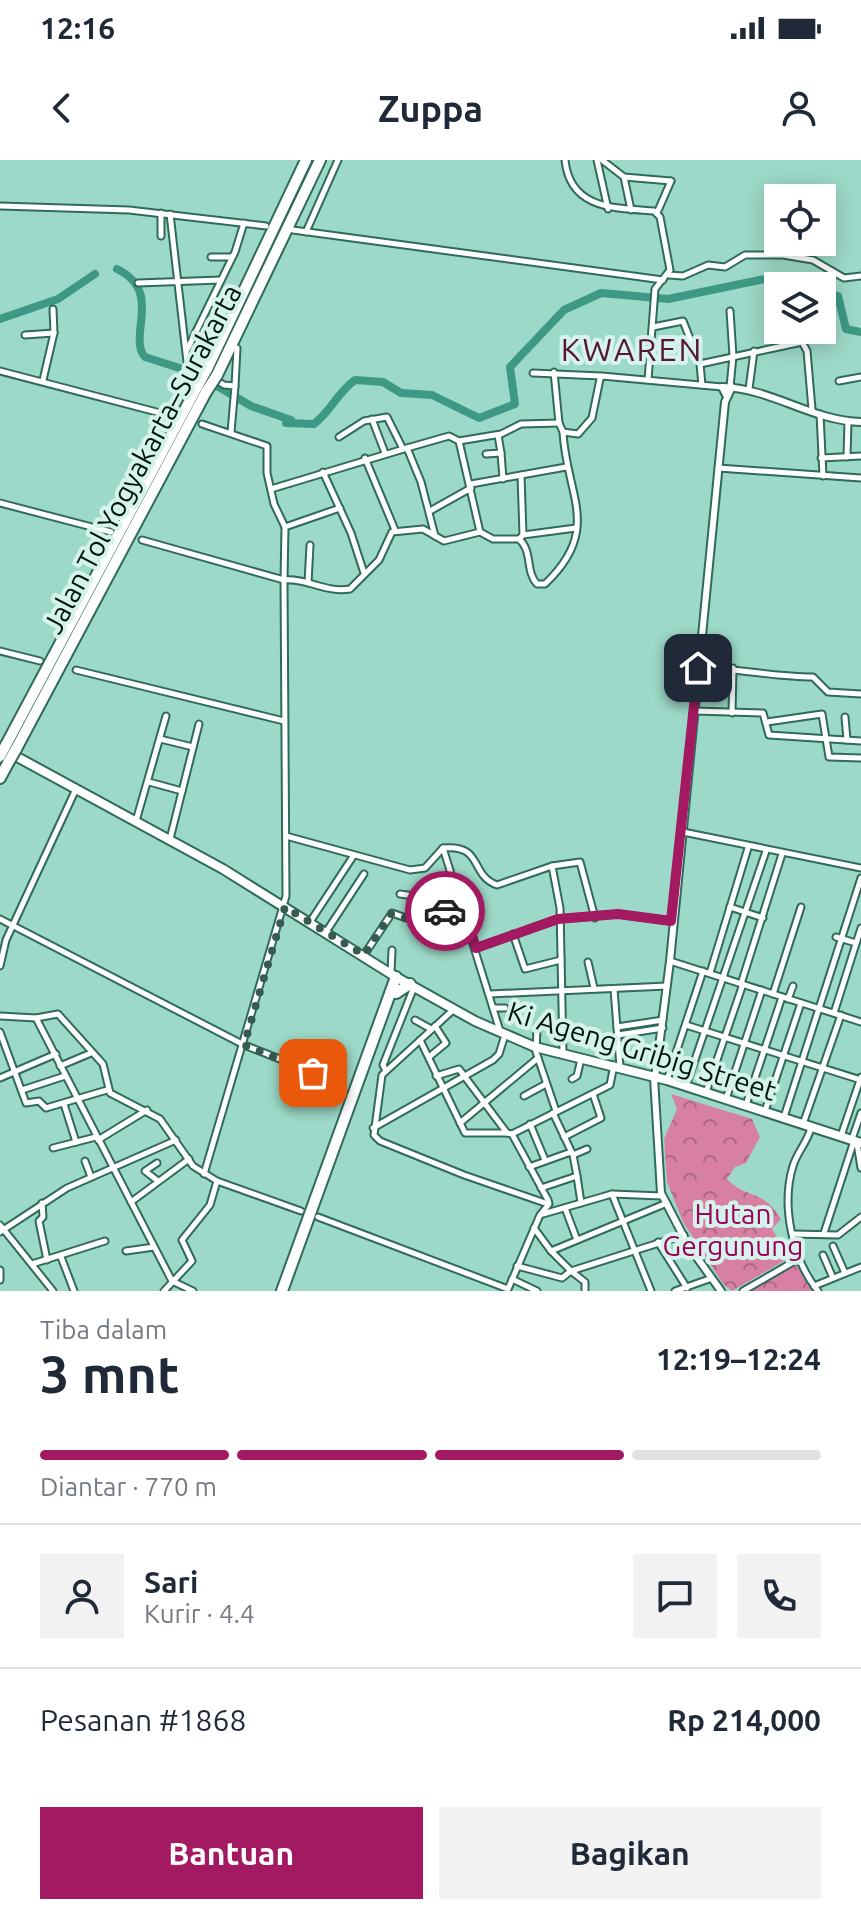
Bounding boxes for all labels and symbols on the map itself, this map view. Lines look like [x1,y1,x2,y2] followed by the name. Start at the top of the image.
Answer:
[36,279,247,638] street label: Jalan Tol Yogyakarta–Surakarta
[561,331,703,367] district label: KWAREN
[664,634,732,702] pin
[405,871,485,951] courier
[504,995,780,1106] street label: Ki Ageng Gribig Street
[279,1039,347,1107] pin
[663,1198,803,1261] park label: Hutan Gergunung

